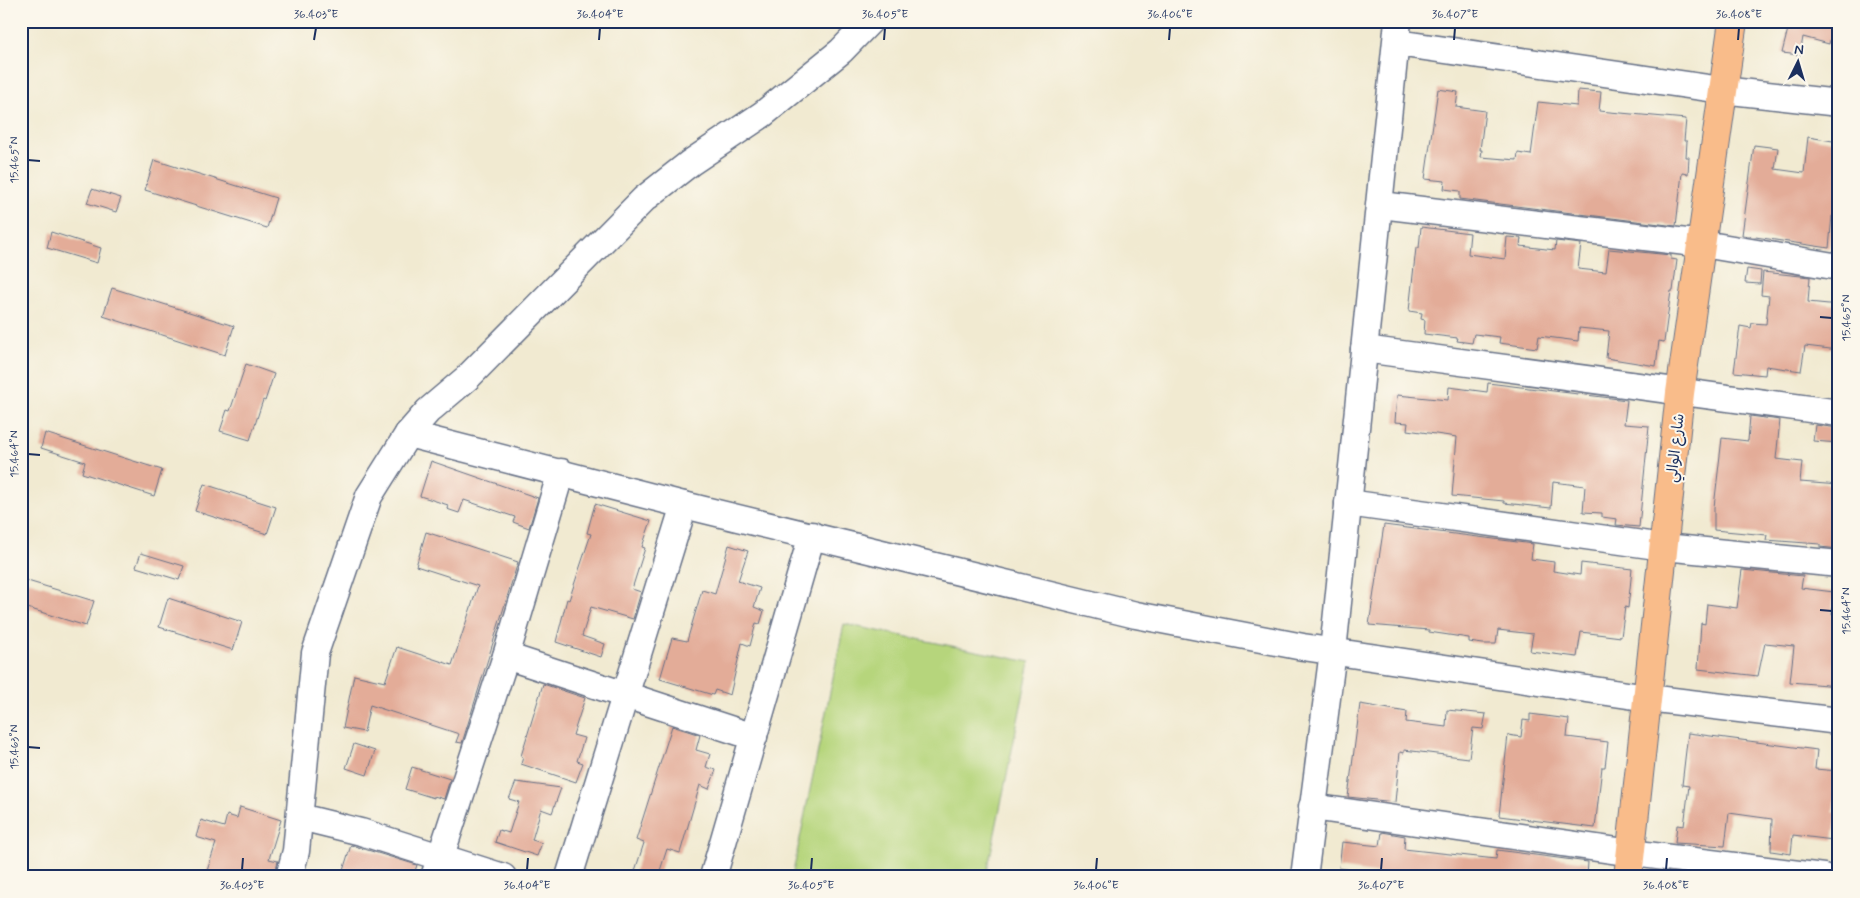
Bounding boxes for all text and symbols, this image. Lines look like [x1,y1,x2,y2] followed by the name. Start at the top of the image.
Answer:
[294,7,338,23] text: 36.403°E
[577,7,623,23] text: 36.404°E
[862,7,908,23] text: 36.405°E
[1147,7,1193,23] text: 36.406°E
[1432,7,1478,23] text: 36.407°E
[1716,7,1762,23] text: 36.408°E
[1772,38,1822,88] north arrow
[1794,41,1804,59] text: N
[7,137,23,183] text: 15.465°N
[1839,295,1855,341] text: 15.465°N
[1662,413,1692,484] street label: شارع الوالي
[7,430,23,478] text: 15.464°N
[1839,587,1855,635] text: 15.464°N
[7,724,23,770] text: 15.463°N
[220,878,264,894] text: 36.403°E
[504,878,550,894] text: 36.404°E
[788,878,834,894] text: 36.405°E
[1073,878,1119,894] text: 36.406°E
[1358,878,1404,894] text: 36.407°E
[1643,878,1689,894] text: 36.408°E

